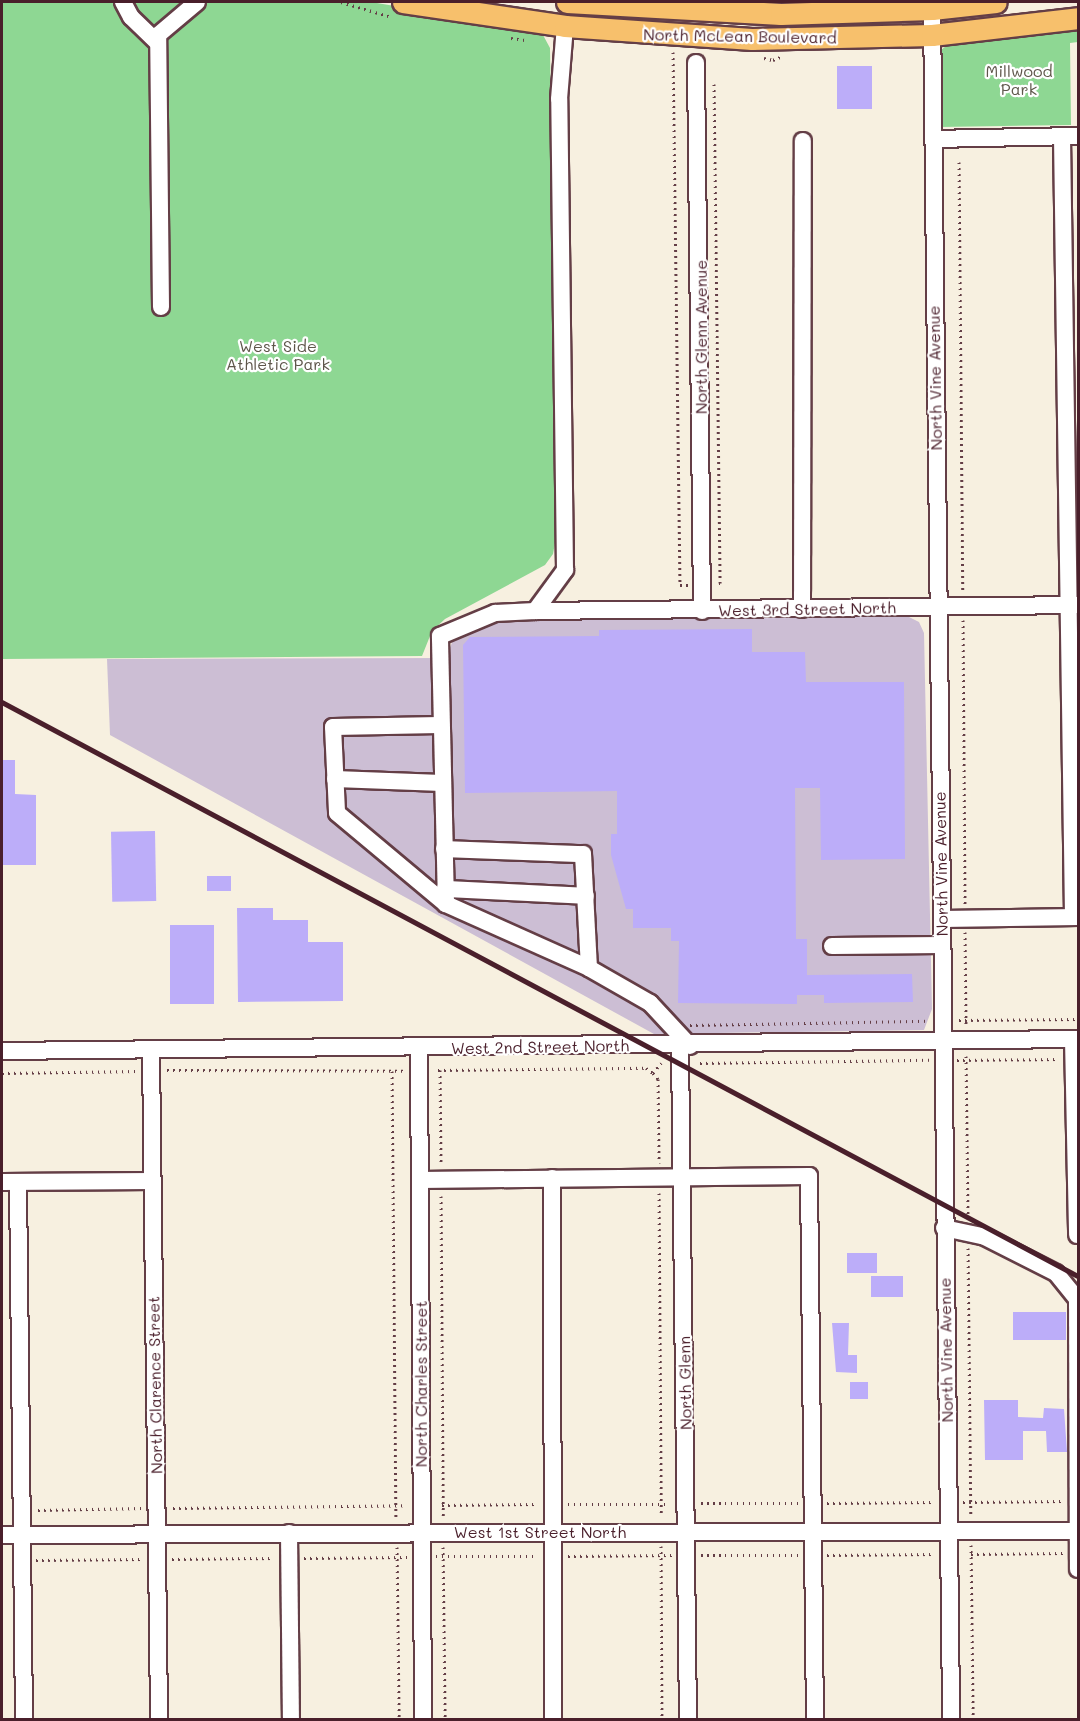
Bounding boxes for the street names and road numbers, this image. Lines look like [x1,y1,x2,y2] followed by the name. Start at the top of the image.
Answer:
[643,25,837,47] street label: North McLean Boulevard
[691,260,711,414] street label: North Glenn Avenue
[924,305,946,451] street label: North Vine Avenue
[718,598,896,620] street label: West 3rd Street North
[930,791,952,937] street label: North Vine Avenue
[451,1036,629,1058] street label: West 2nd Street North
[935,1277,957,1423] street label: North Vine Avenue
[144,1296,166,1474] street label: North Clarence Street
[411,1301,431,1467] street label: North Charles Street
[675,1336,695,1430] street label: North Glenn
[454,1522,626,1542] street label: West 1st Street North

